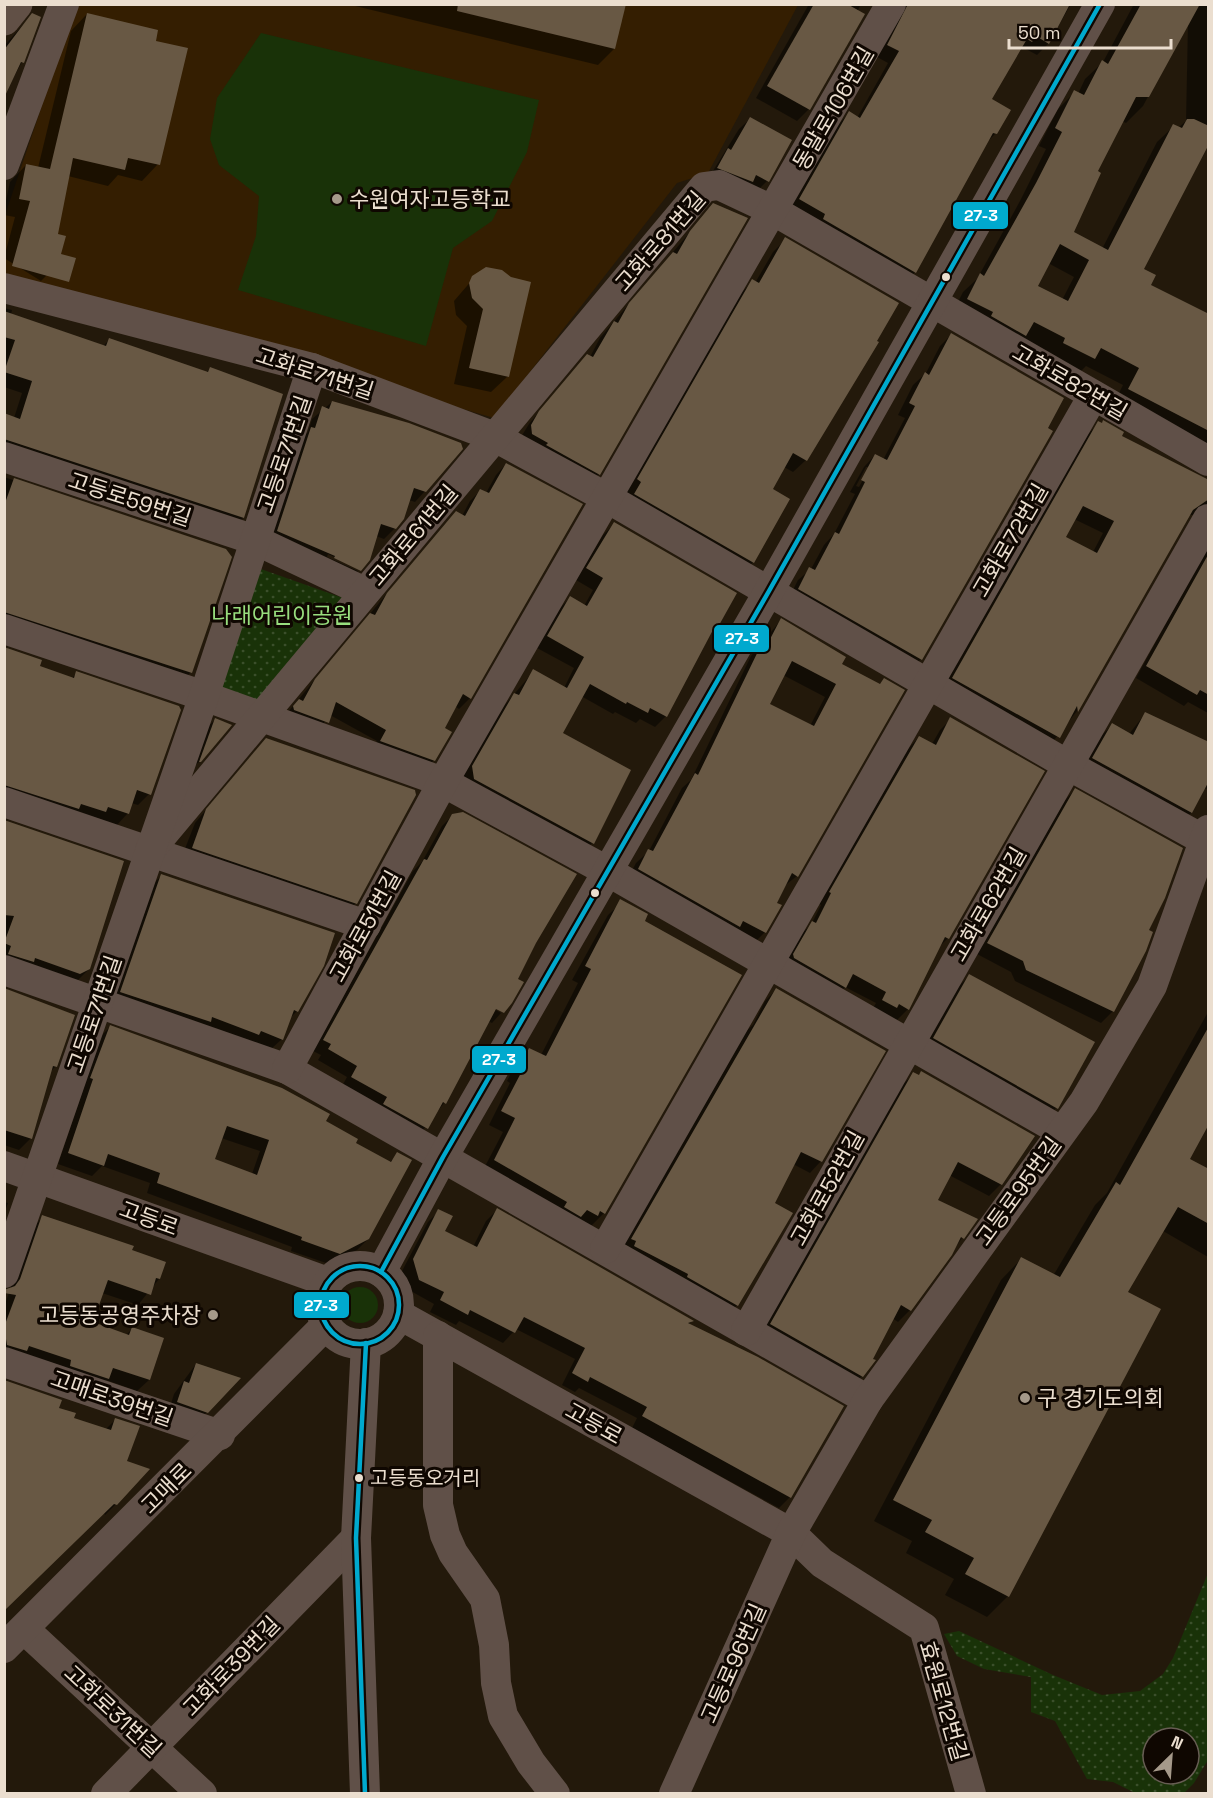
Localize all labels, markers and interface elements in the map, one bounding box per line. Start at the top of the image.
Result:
scale bar [1009,12,1171,50]
text: 50 m [1018,21,1060,44]
street label: 동말로106번길 [786,41,880,175]
place label: 수원여자고등학교 [349,185,511,213]
street label: 고화로81번길 [609,185,711,297]
marker: 수원여자고등학교 [330,192,344,206]
line badge: 27-3 [952,201,1009,230]
text: 27-3 [964,205,998,226]
unlabelled marker [940,271,952,283]
street label: 고화로82번길 [1007,338,1133,426]
street label: 고화로71번길 [252,341,378,405]
street label: 고등로71번길 [251,391,317,517]
street label: 고등로59번길 [65,466,195,532]
street label: 고화로72번길 [966,478,1054,602]
street label: 고화로61번길 [362,479,464,591]
park label: 나래어린이공원 [211,601,353,629]
line badge: 27-3 [713,624,770,653]
text: 27-3 [725,628,759,649]
street label: 고화로62번길 [944,842,1032,966]
street label: 고화로51번길 [323,865,407,987]
unlabelled marker [589,887,601,899]
street label: 고등로71번길 [61,951,127,1077]
line badge: 27-3 [471,1045,527,1074]
text: 27-3 [482,1049,516,1070]
street label: 고화로52번길 [784,1125,870,1251]
street label: 고등로95번길 [969,1131,1067,1251]
street label: 고등로 [116,1194,182,1242]
line badge: 27-3 [293,1291,350,1319]
text: 27-3 [304,1295,338,1316]
place label: 고등동공영주차장 [39,1301,201,1329]
marker: 고등동공영주차장 [206,1308,220,1322]
street label: 고매로39번길 [47,1364,177,1432]
place label: 구 경기도의회 [1037,1384,1164,1412]
marker: 구 경기도의회 [1018,1391,1032,1405]
street label: 고등로 [561,1396,627,1450]
street label: 고매로 [135,1457,197,1519]
place label: 고등동오거리 [370,1465,480,1491]
marker: 고등동오거리 [353,1472,365,1484]
street label: 고등로96번길 [694,1599,772,1727]
street label: 고화로39번길 [176,1610,286,1722]
street label: 효원로12번길 [913,1638,975,1764]
street label: 고화로31번길 [58,1659,168,1763]
north arrow [1141,1726,1201,1786]
text: N [1168,1731,1186,1755]

